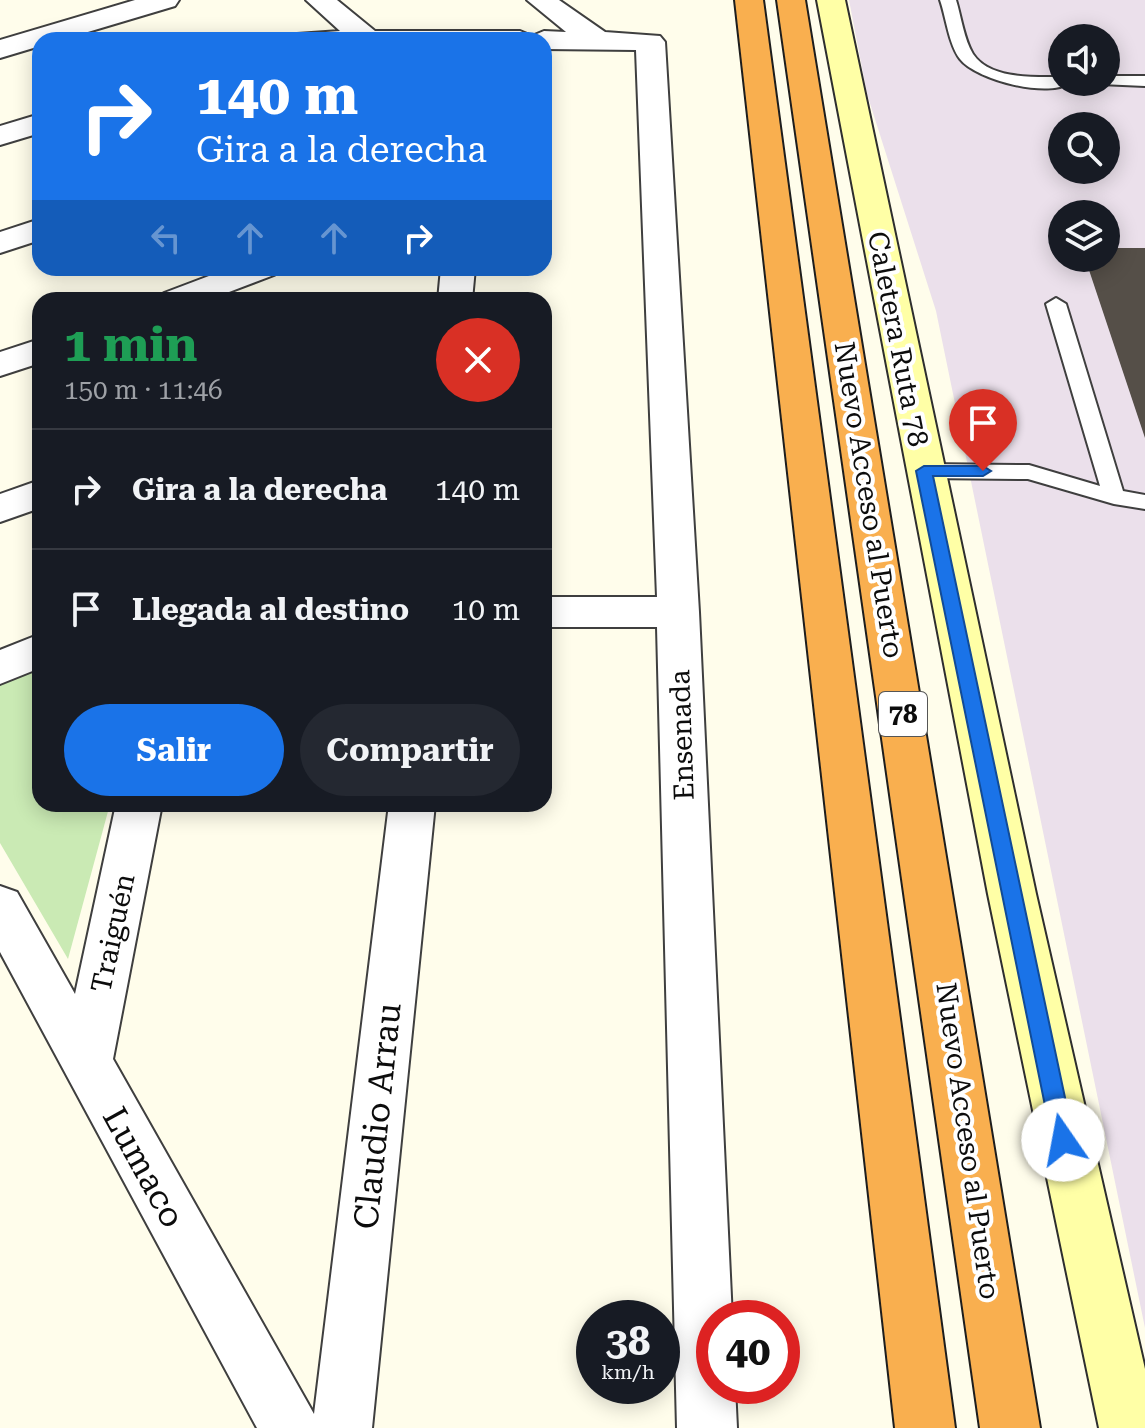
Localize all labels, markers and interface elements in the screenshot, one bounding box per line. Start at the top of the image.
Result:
map controls [1048,24,1120,272]
button: sound [1048,24,1120,96]
text: 140 m [196,62,358,128]
icon: right [64,64,168,168]
button: search [1048,112,1120,184]
text: Gira a la derecha [196,129,487,171]
button: layers [1048,200,1120,272]
icon: left [144,216,188,260]
icon: ahead [228,216,272,260]
icon: ahead [312,216,356,260]
icon: right [396,216,440,260]
street label: Caletera Ruta 78 [861,229,935,449]
text: 1 min [64,317,197,373]
button: close [436,318,520,402]
street label: Nuevo Acceso al Puerto [828,340,910,660]
text: 150 m · 11:46 [64,375,223,405]
pin [949,389,1017,471]
icon: arrive [961,401,1005,445]
icon: right [64,467,108,511]
text: Gira a la derecha [132,472,387,507]
text: 140 m [435,472,520,507]
icon: arrive [64,587,108,631]
text: Llegada al destino [132,592,409,627]
text: 10 m [451,592,520,627]
street label: Ensenada [663,669,701,801]
road number: 78 [879,692,927,736]
button: Salir [64,704,284,796]
button: Compartir [300,704,520,796]
street label: Traiguén [84,871,142,995]
street label: Nuevo Acceso al Puerto [929,980,1007,1302]
street label: Claudio Arrau [345,1001,409,1231]
position arrow [1021,1098,1105,1182]
street label: Lumaco [95,1100,193,1234]
speed limit sign: 40 [696,1300,800,1404]
text: 38 [606,1318,650,1365]
text: km/h [601,1360,655,1384]

